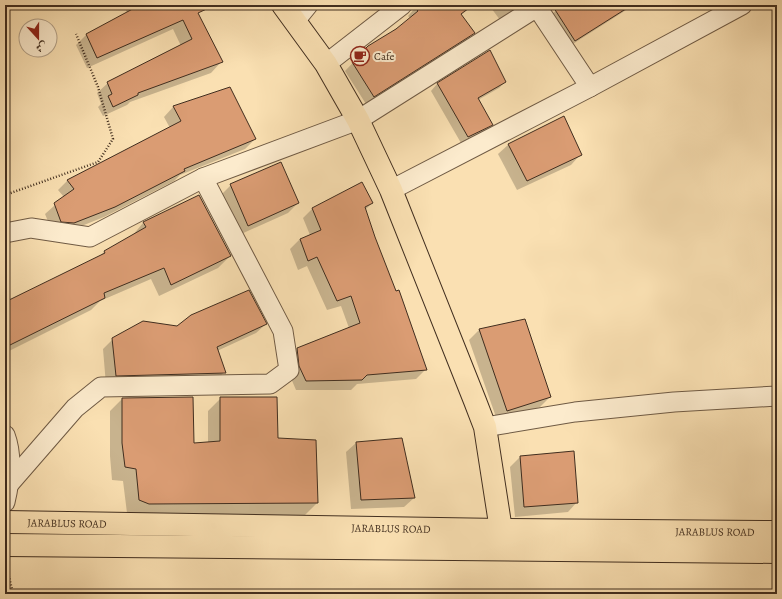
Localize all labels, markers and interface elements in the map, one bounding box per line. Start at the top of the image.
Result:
north arrow [18,18,58,58]
text: ش [34,38,49,56]
cafe icon: Cafe [349,45,371,67]
place label: Cafe [374,49,394,64]
street label: JARABLUS ROAD [27,515,107,531]
street label: JARABLUS ROAD [351,520,431,536]
street label: JARABLUS ROAD [675,524,755,539]

